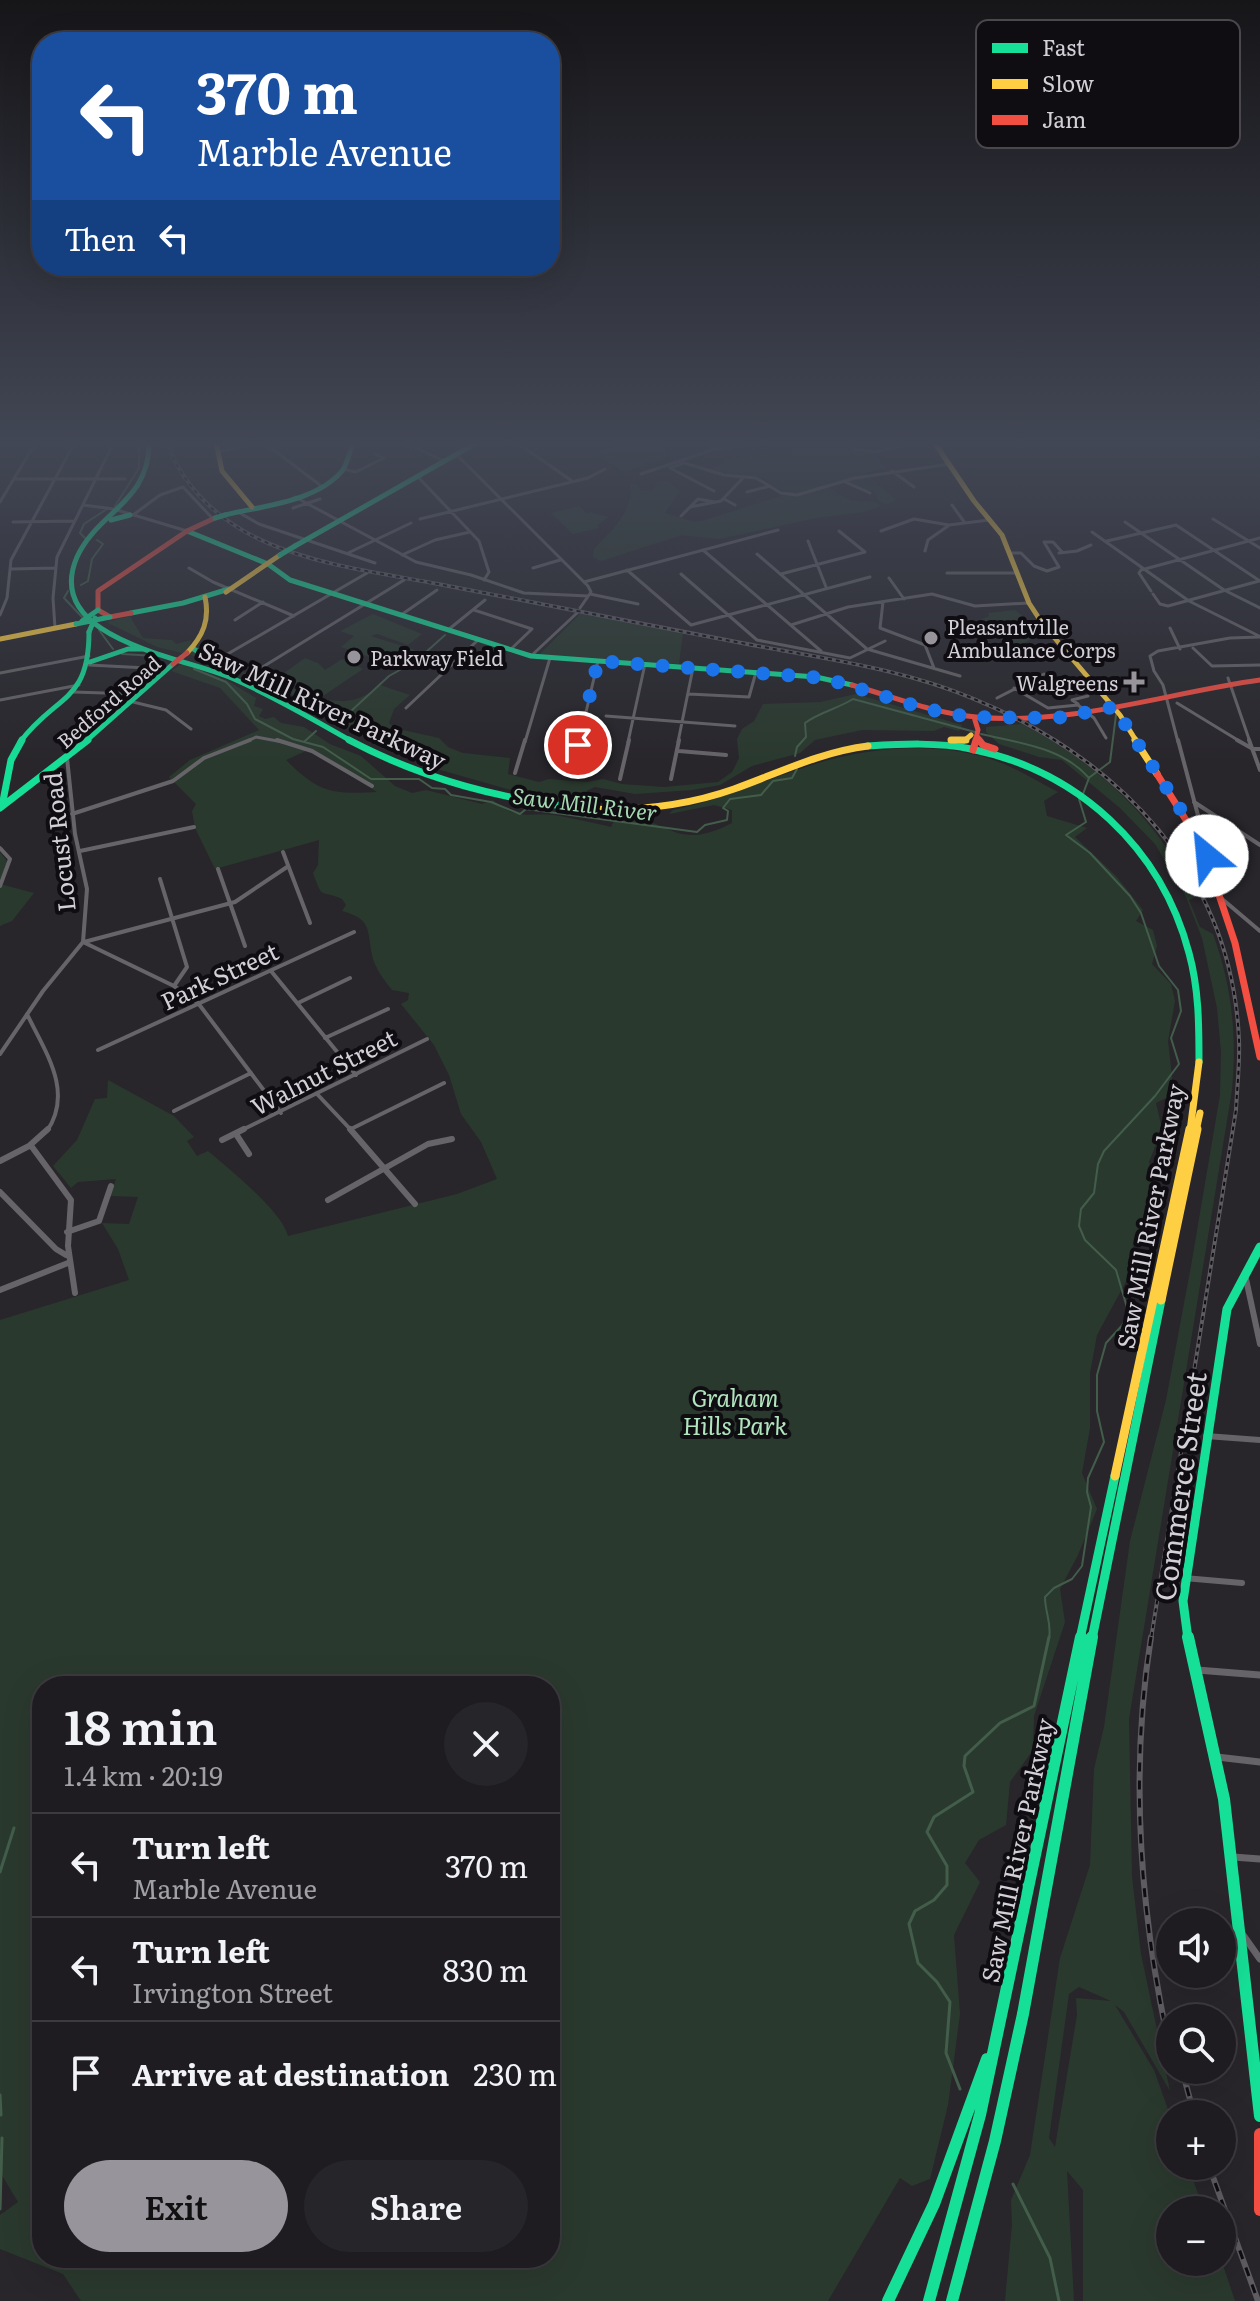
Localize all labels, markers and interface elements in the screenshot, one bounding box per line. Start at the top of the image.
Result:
legend [976,20,1240,148]
text: Fast [1042,30,1085,63]
text: 370 m [196,48,358,131]
icon: left [64,64,168,168]
text: Slow [1042,66,1094,99]
text: Jam [1042,102,1086,135]
text: Marble Avenue [196,124,452,177]
text: Then [64,216,136,260]
icon: left [152,216,196,260]
place label: Pleasantville Ambulance Corps [947,611,1116,664]
marker: Pleasantville Ambulance Corps [922,629,940,647]
street label: Saw Mill River Parkway [194,631,452,777]
place label: Parkway Field [370,642,503,672]
street label: Bedford Road [50,647,166,755]
marker: Parkway Field [345,648,363,666]
place label: Walgreens [1016,667,1118,697]
marker: Walgreens [1125,673,1143,691]
pin [544,711,612,779]
icon: arrive [556,723,600,767]
street label: Locust Road [33,770,83,913]
water label: Saw Mill River [511,778,659,828]
position arrow [1165,814,1249,898]
street label: Park Street [154,932,284,1018]
street label: Walnut Street [244,1019,402,1123]
street label: Saw Mill River Parkway [1106,1080,1192,1351]
street label: Commerce Street [1142,1368,1216,1603]
park label: Graham Hills Park [683,1379,788,1442]
text: 18 min [64,1689,218,1760]
button: close [444,1702,528,1786]
street label: Saw Mill River Parkway [971,1715,1061,1985]
text: 1.4 km · 20:19 [64,1755,223,1794]
text: Turn left [132,1824,270,1868]
icon: left [64,1843,108,1887]
text: 370 m [445,1843,528,1887]
text: Marble Avenue [132,1868,317,1907]
map controls [1156,1908,1236,2276]
button: sound [1156,1908,1236,1988]
text: Turn left [132,1928,270,1972]
icon: left [64,1947,108,1991]
text: 830 m [443,1947,528,1991]
text: Irvington Street [132,1972,333,2011]
button: search [1156,2004,1236,2084]
icon: arrive [64,2051,108,2095]
text: Arrive at destination [132,2051,449,2095]
text: 230 m [473,2051,557,2095]
button: + [1156,2100,1236,2180]
button: Exit [64,2160,288,2252]
button: Share [304,2160,528,2252]
button: − [1156,2196,1236,2276]

